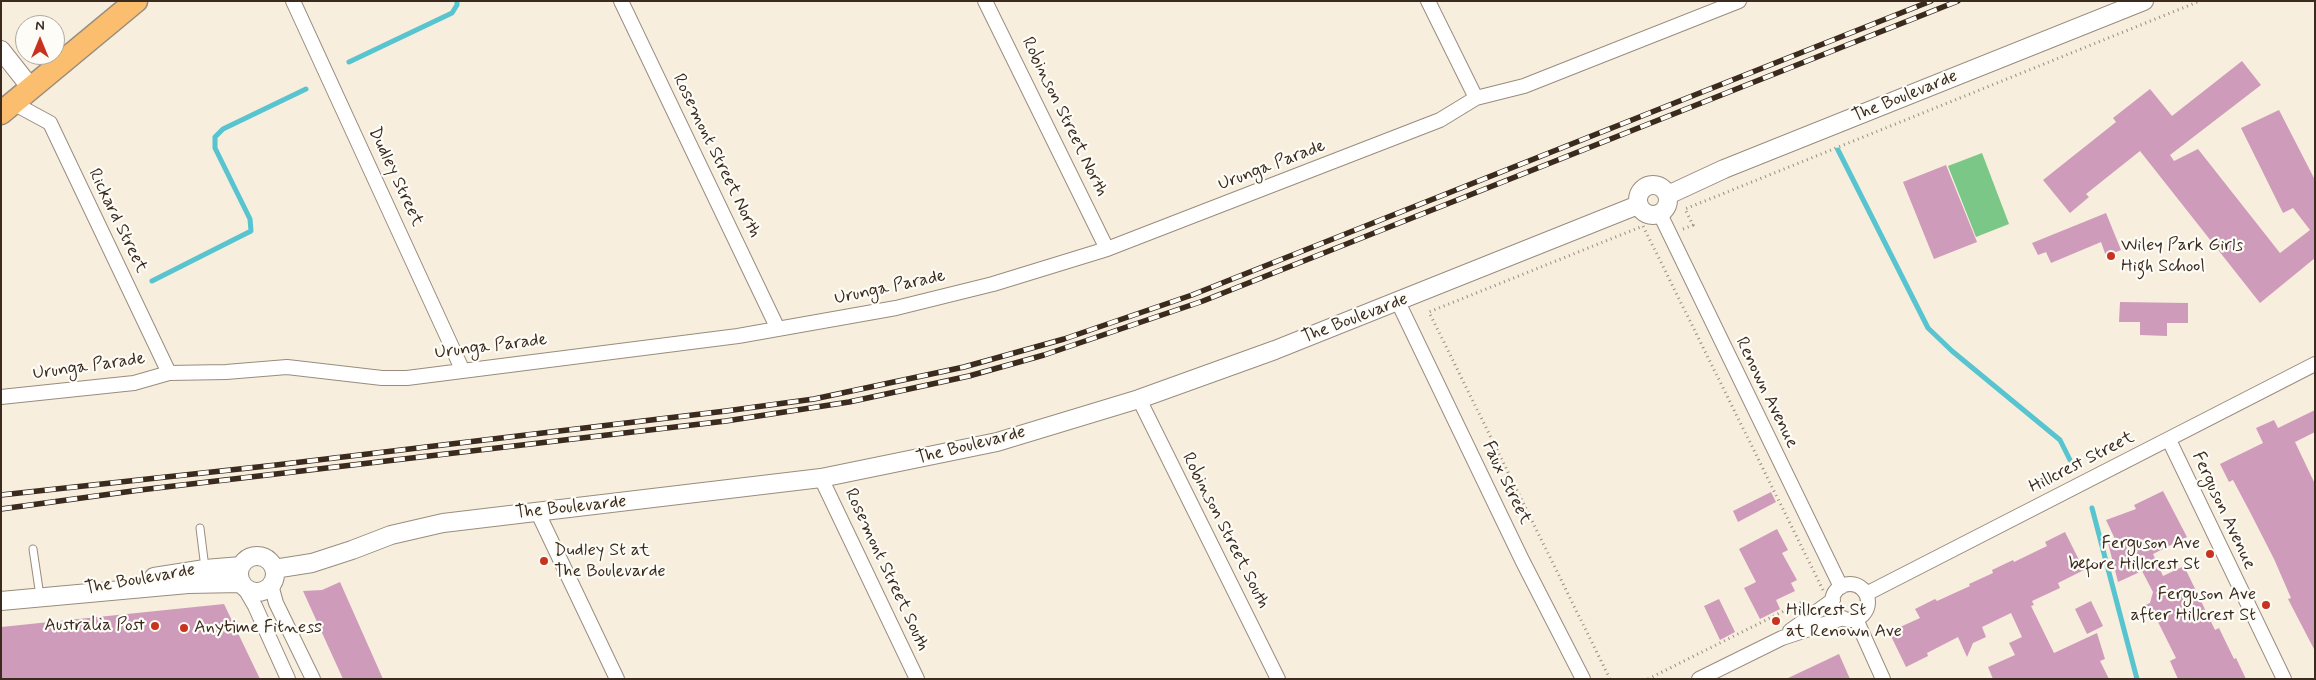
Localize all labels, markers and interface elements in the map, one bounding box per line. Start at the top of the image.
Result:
north arrow [15,15,65,65]
text: N [35,17,45,35]
street label: Robinson Street North [1016,34,1112,200]
street label: The Boulevarde [1849,66,1961,128]
street label: Rosemont Street North [667,71,765,241]
street label: Dudley Street [363,124,427,230]
street label: Urunga Parade [1215,136,1329,196]
street label: Rickard Street [82,165,152,277]
place label: Wiley Park Girls High School [2121,235,2243,278]
marker: Wiley Park Girls High School [2105,250,2117,262]
street label: Urunga Parade [832,266,948,310]
street label: The Boulevarde [1299,289,1411,349]
street label: Urunga Parade [434,329,548,365]
street label: Renown Avenue [1730,334,1802,452]
street label: Urunga Parade [32,348,146,386]
street label: The Boulevarde [914,422,1028,470]
street label: Hillcrest Street [2026,427,2138,499]
street label: Faux Street [1477,438,1535,528]
street label: Robinson Street South [1176,449,1274,613]
street label: Ferguson Avenue [2186,449,2260,573]
street label: Rosemont Street South [839,485,933,655]
street label: The Boulevarde [514,491,628,525]
place label: Ferguson Ave before Hillcrest St [2068,533,2200,576]
place label: Dudley St at The Boulevarde [554,540,666,582]
marker: Ferguson Ave before Hillcrest St [2204,548,2216,560]
marker: Dudley St at The Boulevarde [538,555,550,567]
street label: The Boulevarde [83,560,197,600]
place label: Ferguson Ave after Hillcrest St [2131,584,2256,626]
marker: Ferguson Ave after Hillcrest St [2260,599,2272,611]
place label: Hillcrest St at Renown Ave [1786,600,1902,642]
place label: Australia Post [44,615,145,637]
marker: Hillcrest St at Renown Ave [1770,615,1782,627]
place label: Anytime Fitness [194,617,322,639]
marker: Australia Post [149,620,161,632]
marker: Anytime Fitness [178,622,190,634]

